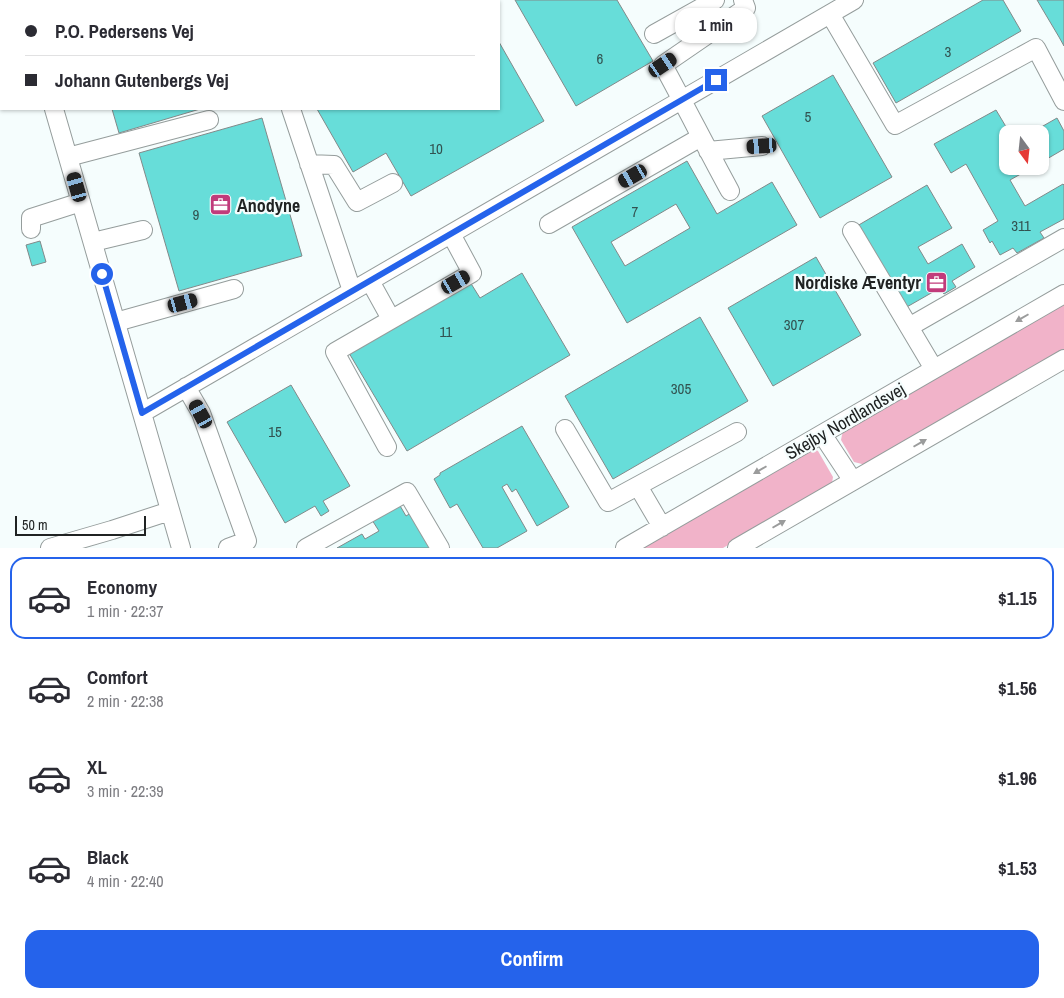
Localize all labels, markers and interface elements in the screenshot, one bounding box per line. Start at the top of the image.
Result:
callout: 1 min [675,8,757,42]
text: 1 min [699,14,733,36]
text: P.O. Pedersens Vej [55,18,194,44]
house number: 3 [945,41,952,62]
house number: 6 [597,48,604,69]
car [646,50,679,80]
text: Johann Gutenbergs Vej [55,67,229,93]
route end [705,69,727,91]
house number: 5 [805,106,812,127]
north arrow [999,125,1049,175]
map controls [999,125,1049,175]
car [746,137,777,155]
house number: 10 [429,138,443,159]
car [616,162,649,190]
car [65,171,88,203]
office icon: Anodyne [209,193,233,217]
place label: Anodyne [237,193,300,218]
house number: 7 [632,201,639,222]
house number: 9 [193,204,200,225]
house number: 311 [1011,215,1031,236]
route start [91,263,113,285]
car [439,268,472,296]
place label: Nordiske Æventyr [795,270,921,295]
office icon: Nordiske Æventyr [925,270,949,294]
car [166,292,199,314]
house number: 307 [784,314,804,335]
one-way arrow [1015,314,1028,323]
house number: 11 [440,321,453,342]
street label: Skejby Nordlandsvej [780,377,910,465]
house number: 305 [671,378,691,399]
car [187,397,214,431]
house number: 15 [268,421,282,442]
one-way arrow [913,438,926,447]
one-way arrow [753,466,767,474]
scale bar [15,513,146,536]
text: 50 m [22,516,48,534]
one-way arrow [772,519,786,528]
text: Economy [87,574,157,600]
icon: car [27,576,72,621]
text: $1.15 [998,585,1037,611]
text: 1 min · 22:37 [87,600,164,622]
text: Comfort [87,664,148,690]
icon: car [27,666,72,711]
text: $1.56 [998,675,1037,701]
text: 2 min · 22:38 [87,690,164,712]
text: XL [87,754,107,780]
icon: car [27,756,72,801]
text: $1.96 [998,765,1037,791]
text: 3 min · 22:39 [87,780,164,802]
text: Black [87,844,129,870]
icon: car [27,846,72,891]
text: $1.53 [998,855,1037,881]
text: 4 min · 22:40 [87,870,164,892]
button: Confirm [25,930,1039,988]

